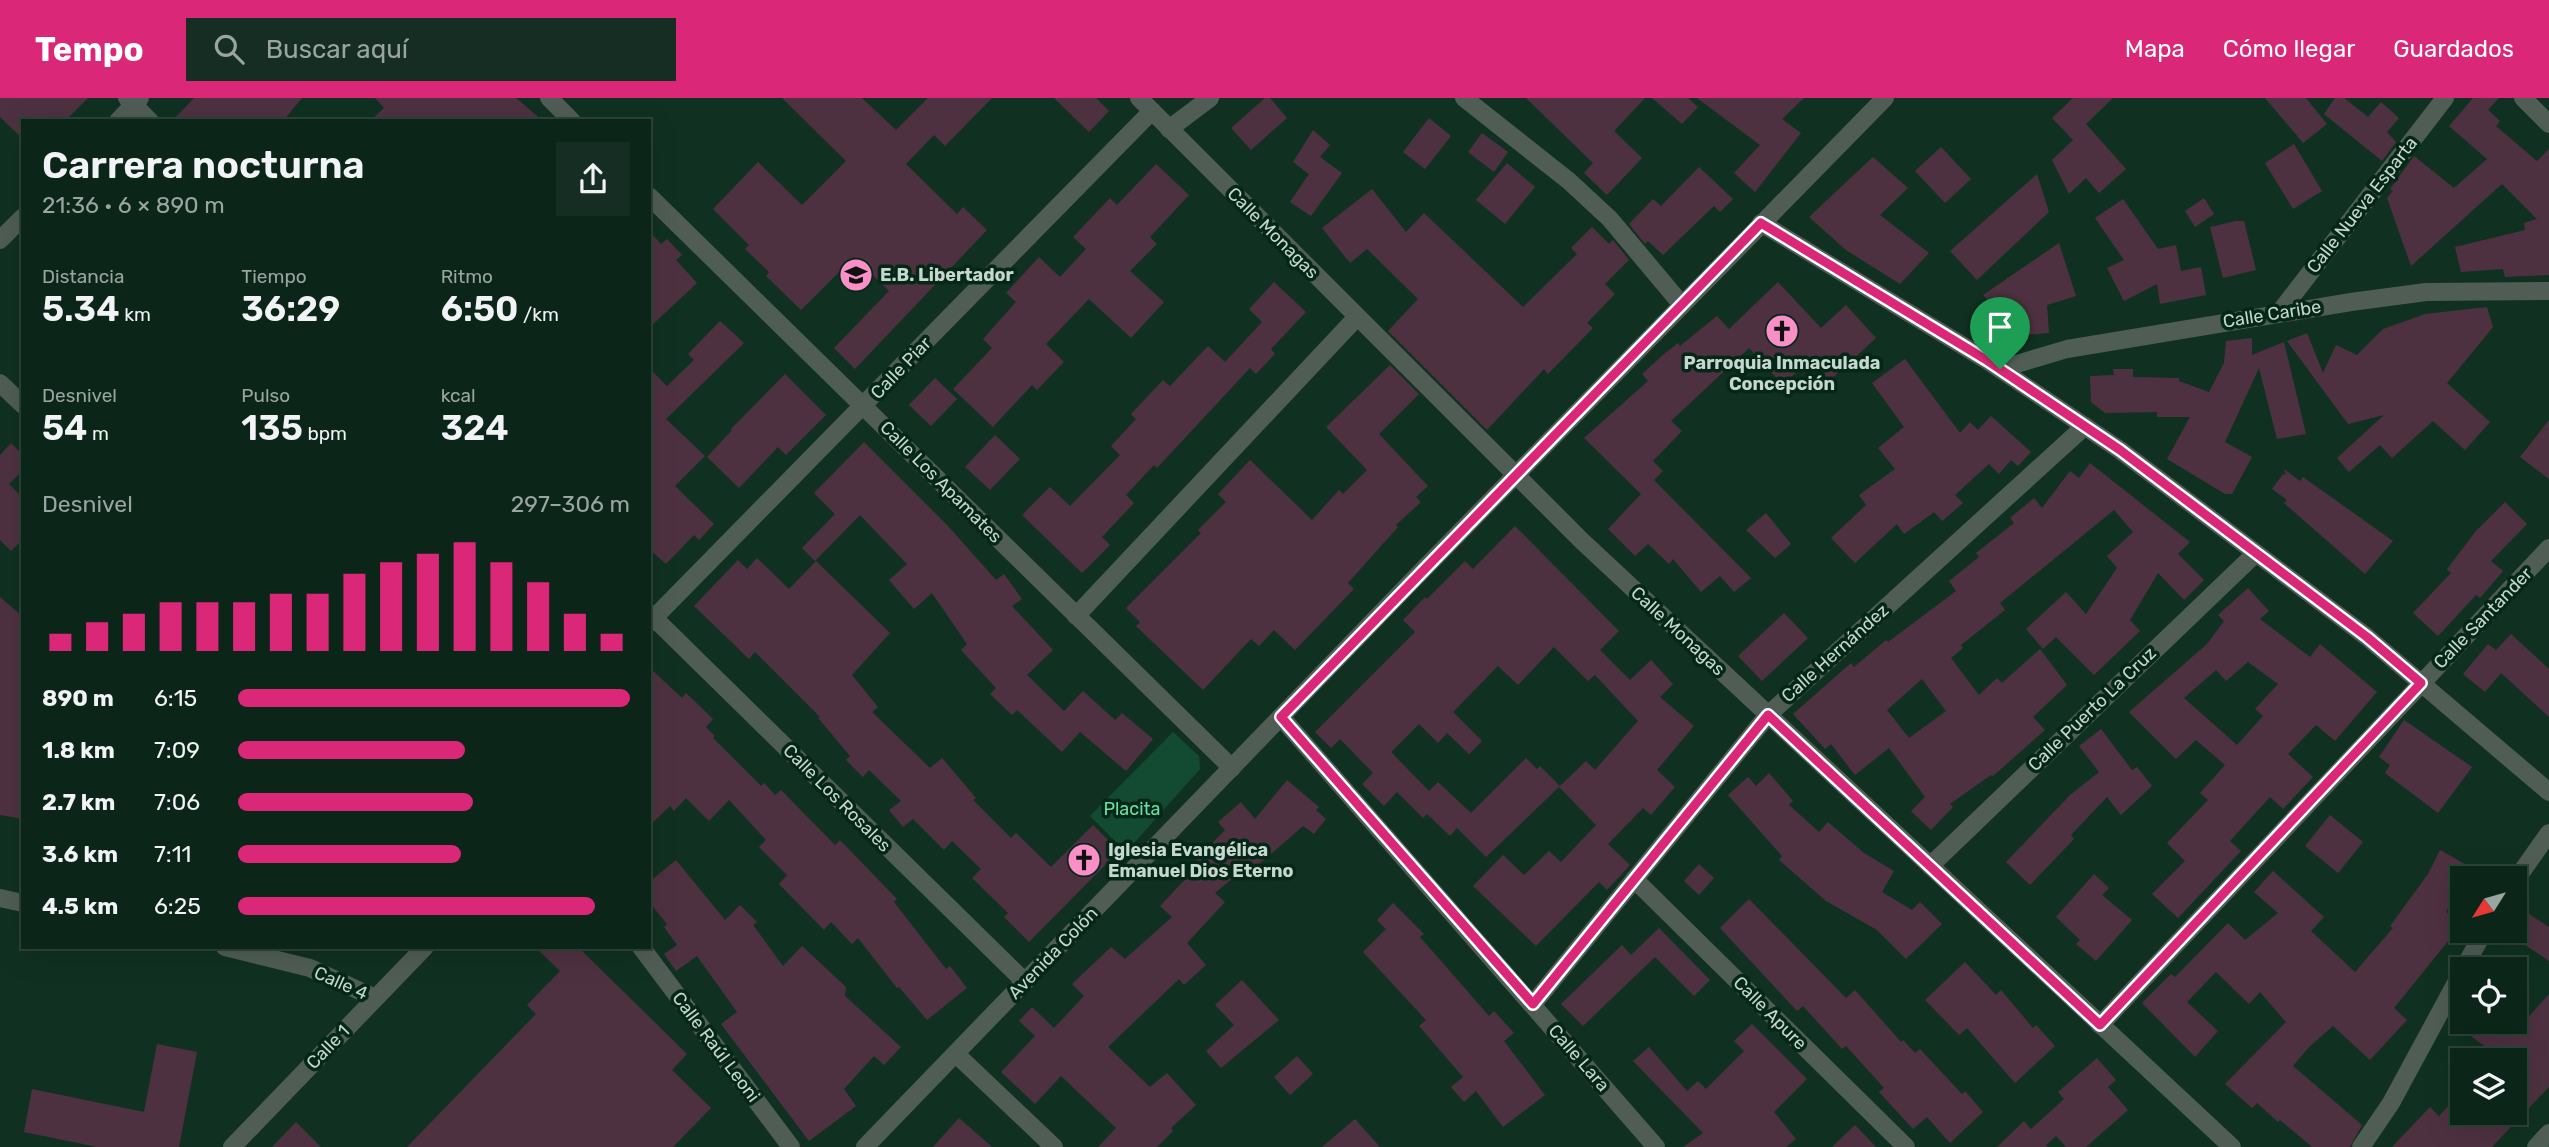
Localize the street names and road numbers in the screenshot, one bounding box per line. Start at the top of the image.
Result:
street label: Calle Nueva Esparta [2302,133,2422,277]
street label: Calle Monagas [1223,183,1323,283]
street label: Calle Caribe [2221,295,2323,333]
street label: Calle Piar [866,332,936,404]
street label: Calle Los Apamates [875,416,1007,548]
street label: Calle Santander [2429,563,2537,673]
street label: Calle Monagas [1626,582,1730,680]
street label: Calle Hernández [1777,599,1893,707]
street label: Calle Puerto La Cruz [2023,642,2161,776]
street label: Calle Los Rosales [778,739,896,857]
street label: Avenida Colón [1004,902,1102,1004]
street label: Calle 4 [311,961,371,1005]
street label: Calle Apure [1729,972,1811,1054]
street label: Calle Raúl Leoni [667,988,765,1106]
street label: Calle 1 [302,1020,354,1074]
street label: Calle Lara [1544,1020,1614,1096]

